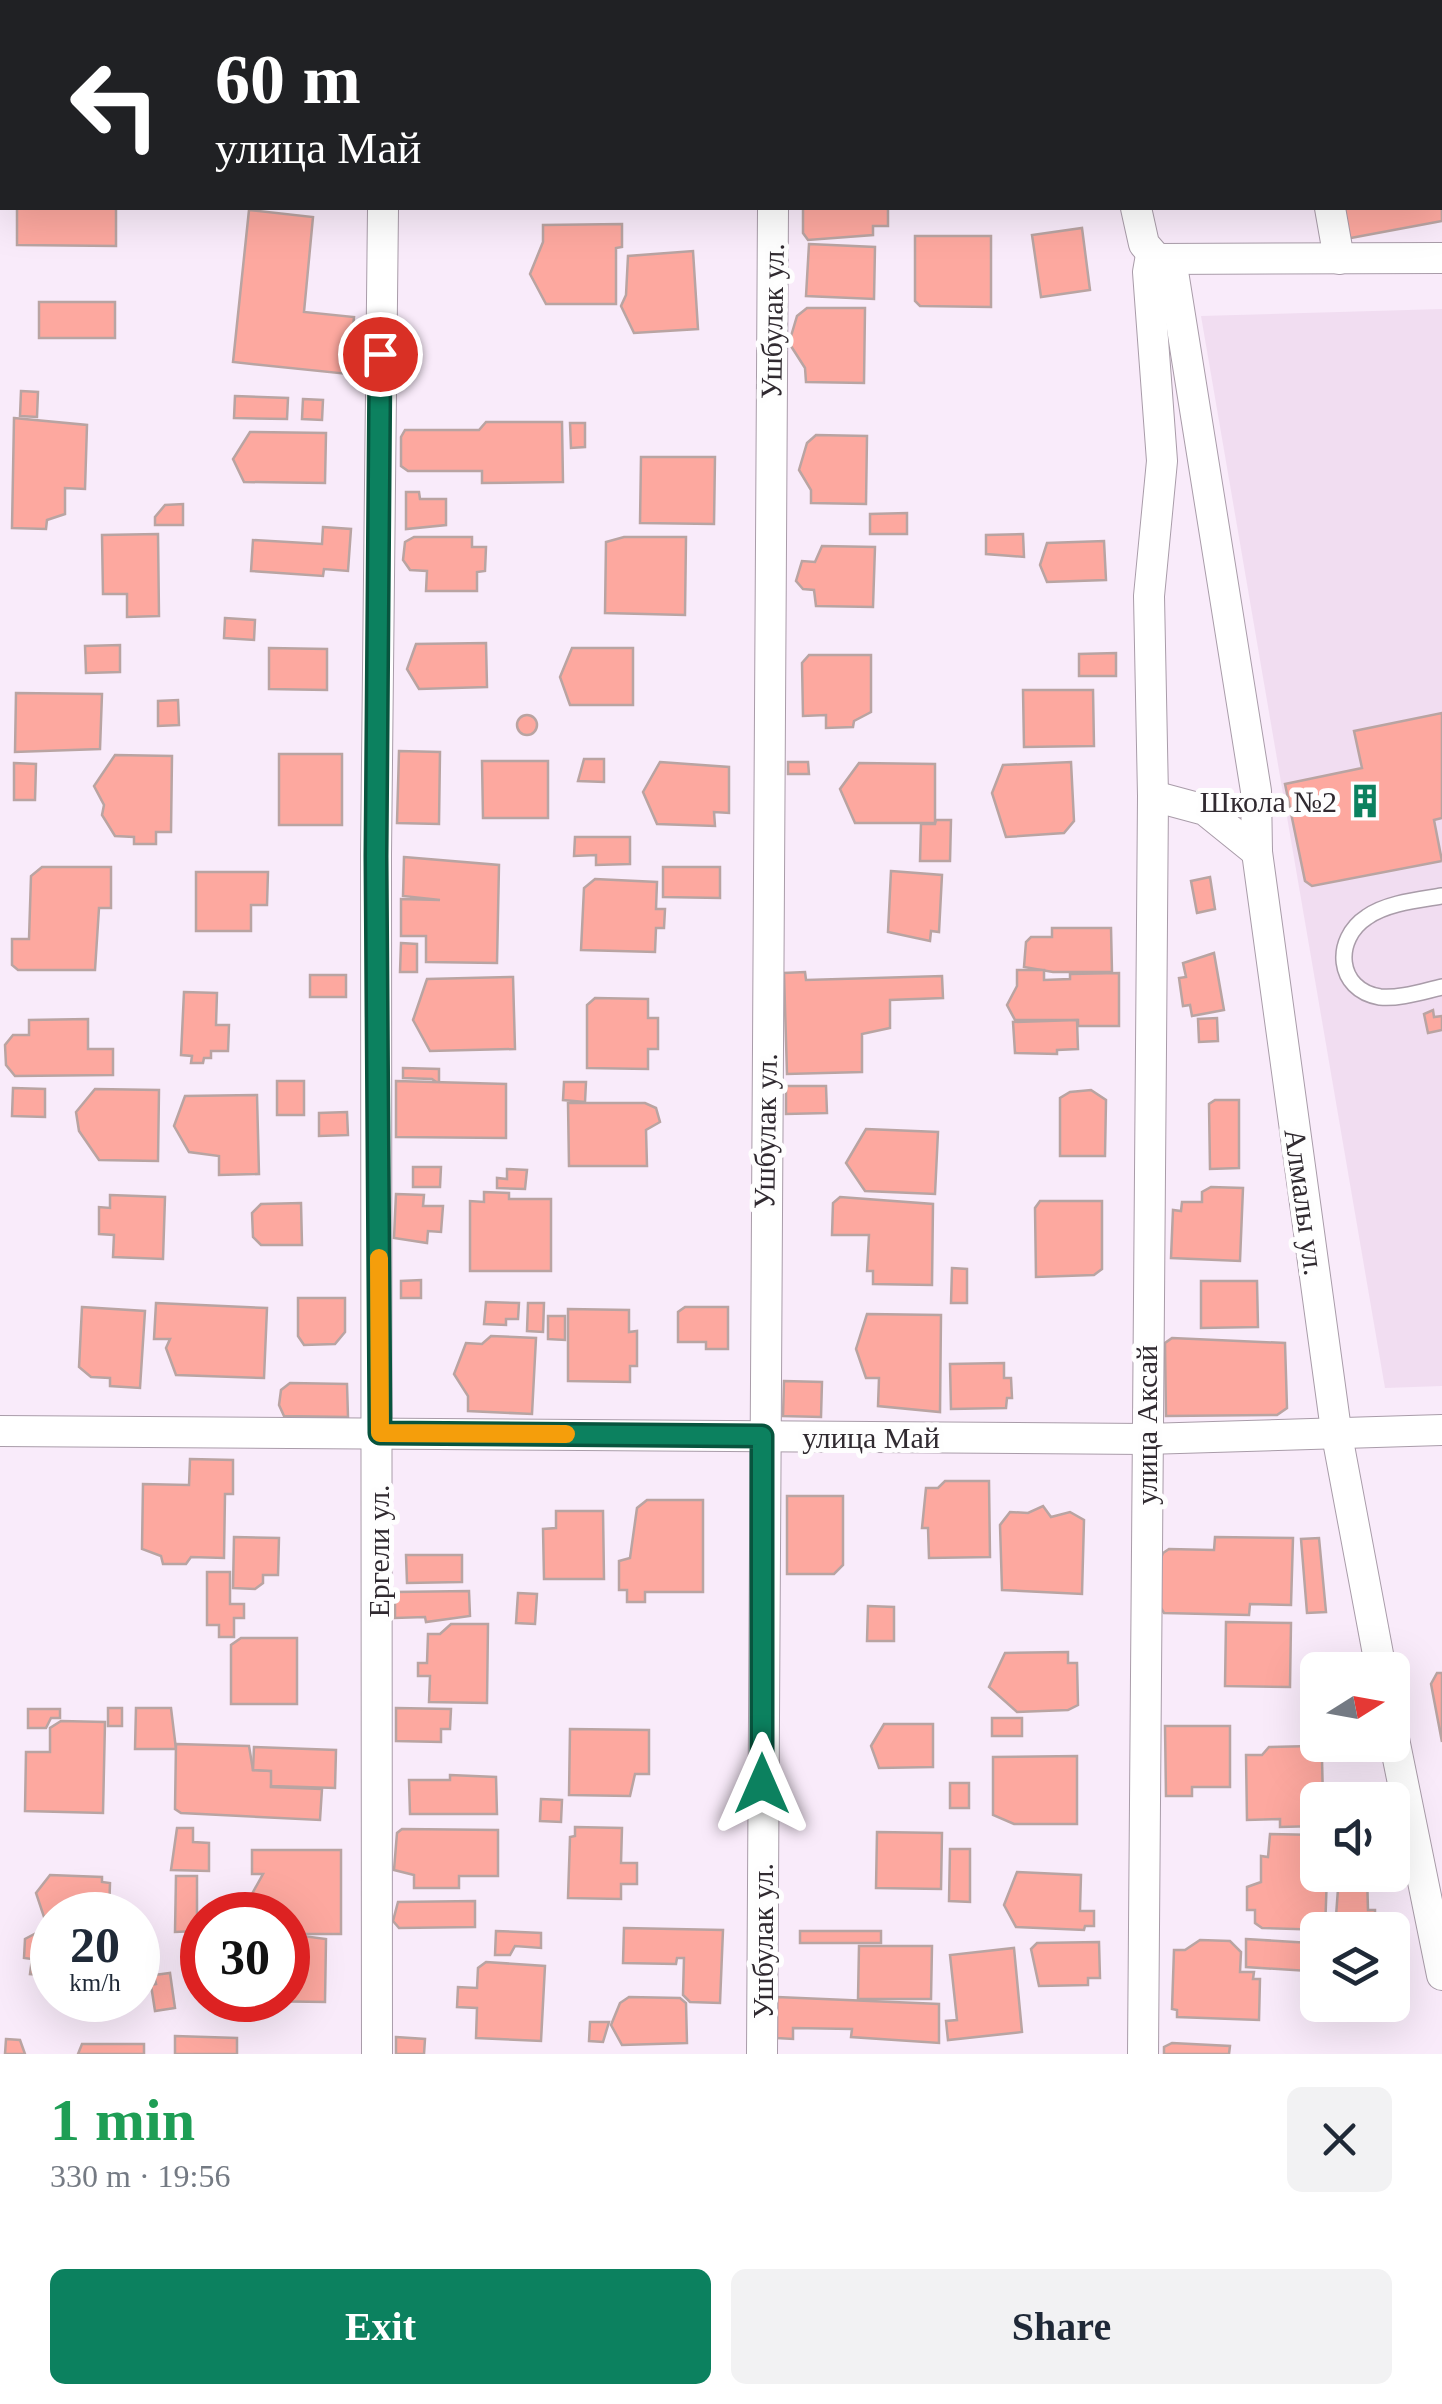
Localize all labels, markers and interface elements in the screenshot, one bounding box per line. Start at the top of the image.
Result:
icon: left [50,40,180,170]
text: 60 m [215,41,361,118]
text: улица Май [215,123,421,173]
street label: Ушбулак ул. [754,243,790,399]
pin [338,312,423,397]
icon: arrive [353,327,408,382]
building icon: Школа №2 [1346,782,1384,820]
place label: Школа №2 [1200,785,1337,818]
street label: Ушбулак ул. [747,1053,783,1209]
street label: Алмалы ул. [1278,1127,1332,1277]
street label: улица Аксай [1130,1345,1163,1505]
street label: улица Май [802,1421,940,1454]
street label: Ергели ул. [362,1484,395,1618]
north arrow [1300,1652,1410,1762]
map controls [1300,1652,1410,2022]
position arrow [710,1732,814,1836]
button: sound [1300,1782,1410,1892]
street label: Ушбулак ул. [746,1863,779,2019]
speed limit sign: 30 [180,1892,310,2022]
button: layers [1300,1912,1410,2022]
text: 20 [70,1917,120,1973]
text: km/h [69,1969,121,1996]
text: 1 min [50,2087,195,2153]
button: close [1287,2087,1392,2192]
text: 330 m · 19:56 [50,2158,230,2194]
button: Exit [50,2269,711,2384]
button: Share [731,2269,1392,2384]

